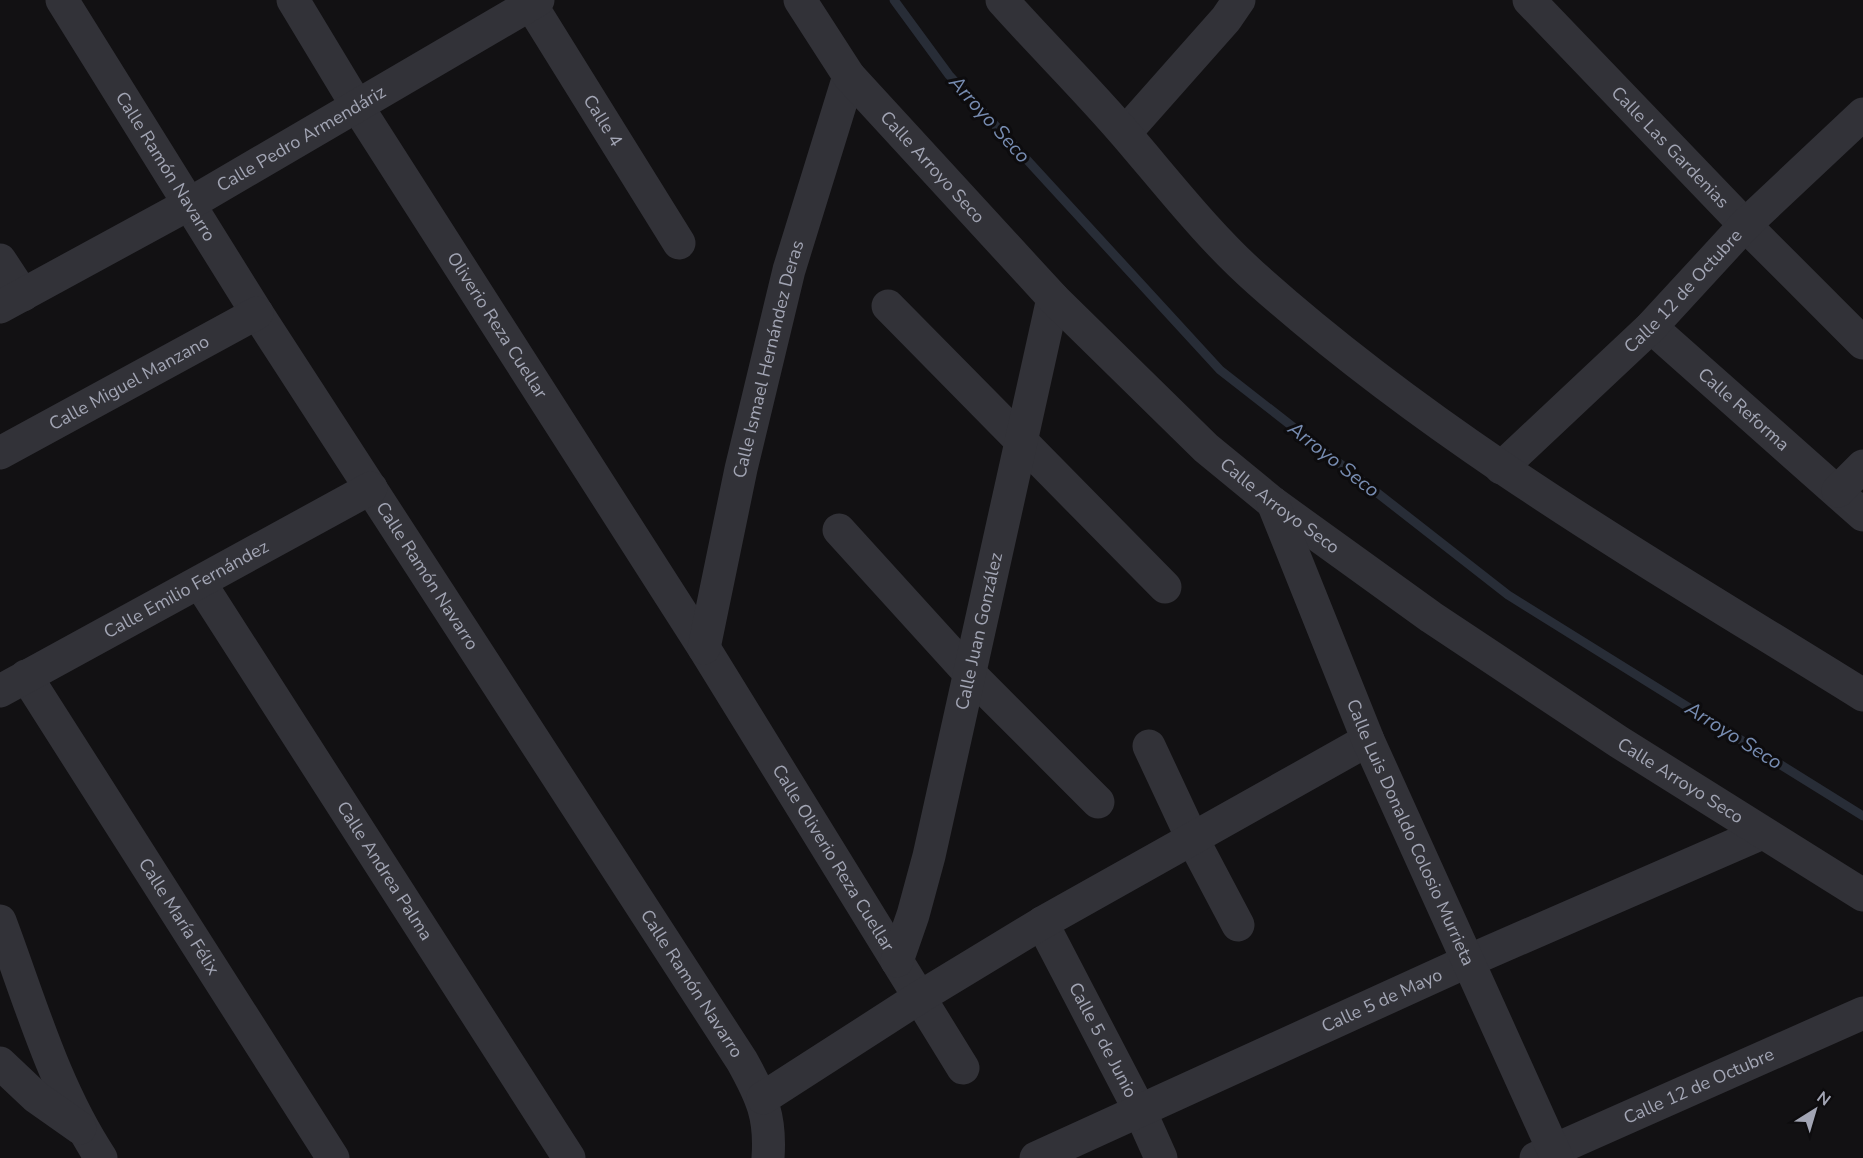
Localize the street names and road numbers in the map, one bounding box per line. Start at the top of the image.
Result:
street label: Calle Pedro Armendáriz [212,80,390,197]
street label: Calle Las Gardenias [1606,81,1735,213]
street label: Calle Ramón Navarro [110,87,221,246]
street label: Calle 4 [578,90,628,151]
street label: Calle Arroyo Seco [875,106,990,228]
street label: Calle 12 de Octubre [1619,224,1747,358]
street label: Calle Ismael Hernández Deras [727,237,810,480]
street label: Oliverio Reza Cuellar [441,247,553,403]
street label: Calle Miguel Manzano [45,329,214,436]
street label: Calle Reforma [1693,362,1795,456]
street label: Calle Arroyo Seco [1215,452,1344,559]
street label: Calle Ramón Navarro [370,497,484,655]
street label: Calle Emilio Fernández [99,534,273,644]
street label: Calle Juan González [950,550,1008,712]
street label: Calle Luis Donaldo Colosio Murrieta [1341,696,1480,969]
street label: Calle Arroyo Seco [1613,732,1748,829]
street label: Calle Oliverio Reza Cuellar [767,760,901,956]
street label: Calle Andrea Palma [331,797,438,945]
street label: Calle María Félix [133,853,226,980]
street label: Calle Ramón Navarro [635,905,749,1062]
street label: Calle 5 de Mayo [1318,962,1446,1038]
street label: Calle 5 de Junio [1063,978,1143,1102]
street label: Calle 12 de Octubre [1620,1042,1778,1130]

